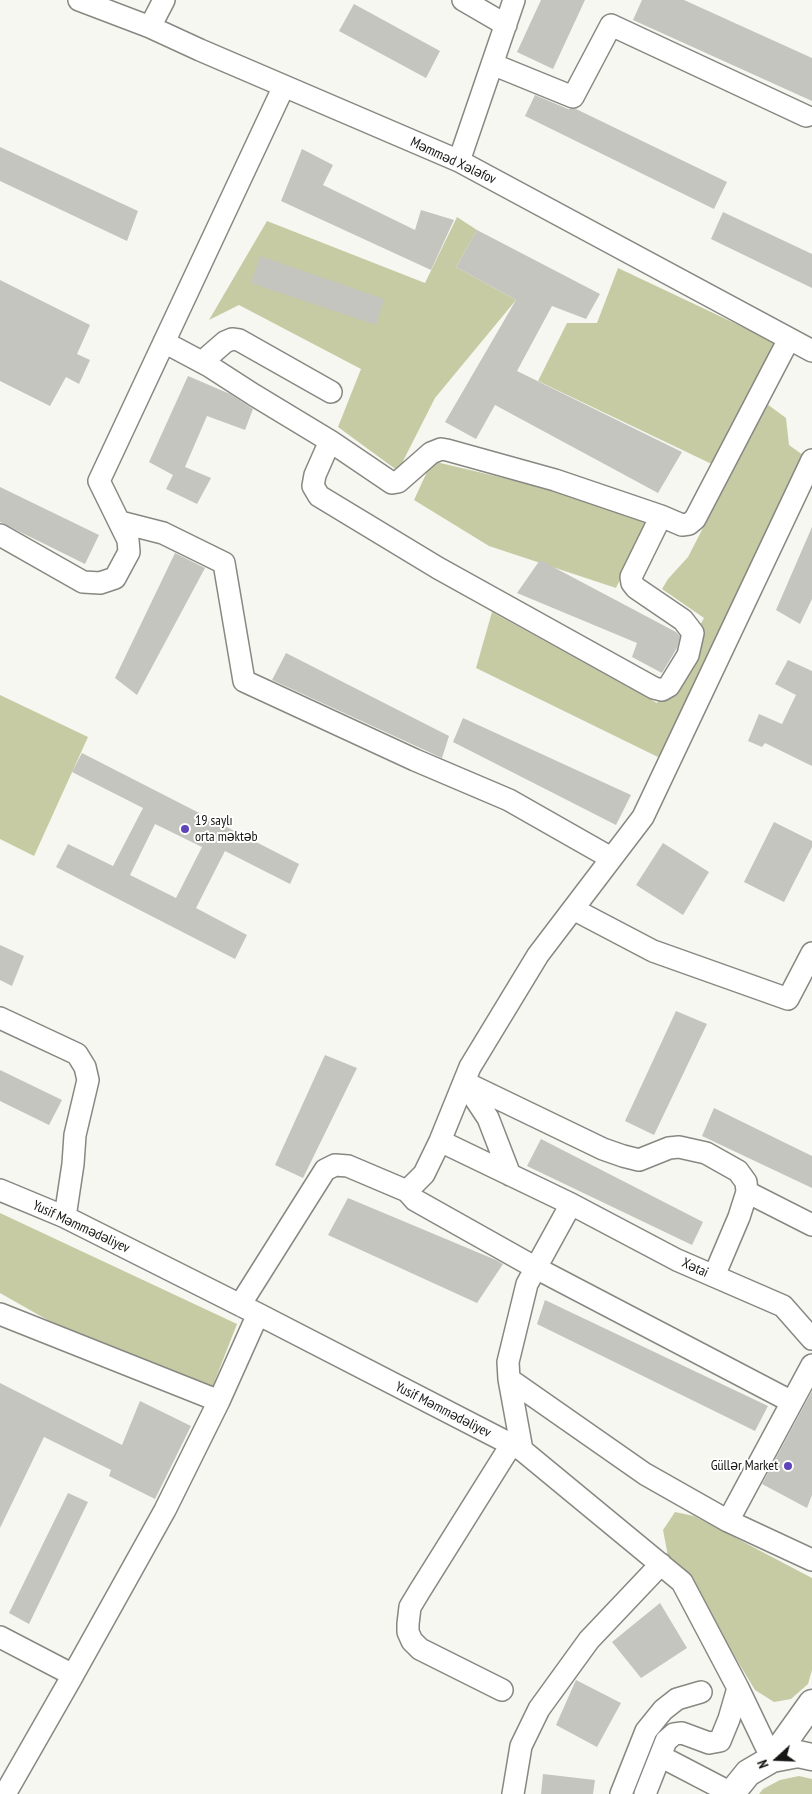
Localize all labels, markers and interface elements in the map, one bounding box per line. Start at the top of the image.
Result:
street label: Məmməd Xələfov [408,134,498,188]
place label: 19 saylı orta məktəb [195,813,258,846]
marker: 19 saylı orta məktəb [179,823,191,835]
street label: Yusif Məmmədəliyev [30,1197,132,1257]
street label: Xətai [679,1255,711,1281]
street label: Yusif Məmmədəliyev [392,1379,494,1441]
place label: Güllər Market [711,1458,778,1474]
marker: Güllər Market [782,1460,794,1472]
north arrow [752,1734,802,1784]
text: N [753,1757,773,1771]

